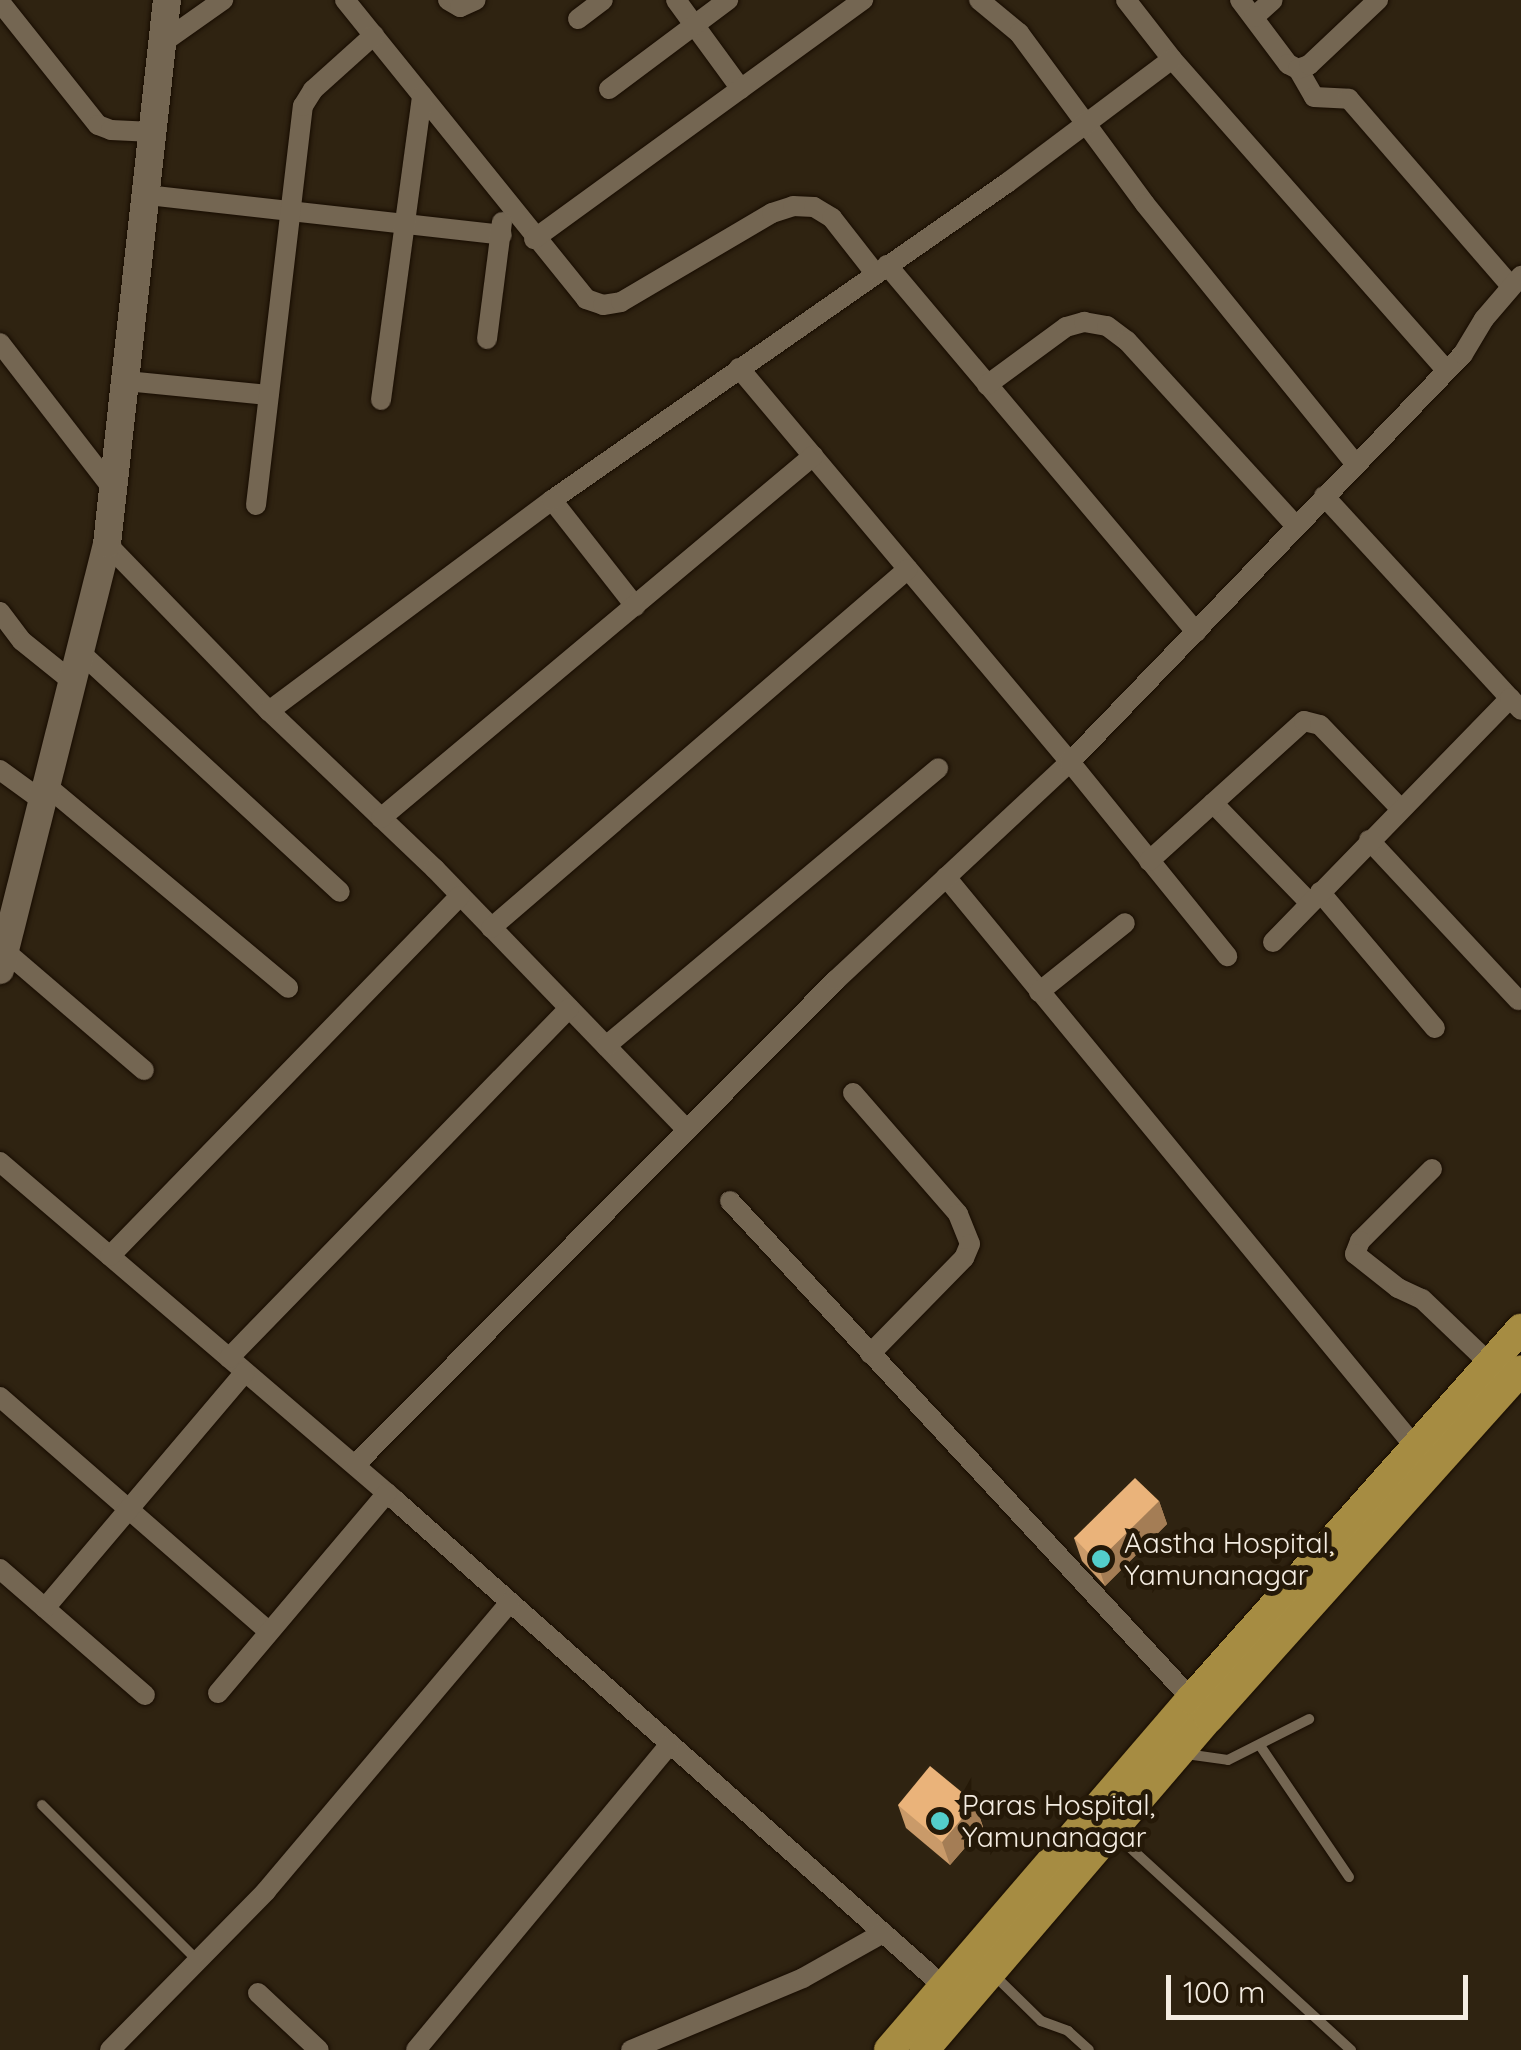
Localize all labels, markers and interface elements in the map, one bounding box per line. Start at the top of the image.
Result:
place label: Aastha Hospital, Yamunanagar [1124,1526,1334,1592]
marker: Aastha Hospital, Yamunanagar [1088,1546,1114,1572]
place label: Paras Hospital, Yamunanagar [962,1788,1155,1854]
marker: Paras Hospital, Yamunanagar [927,1808,953,1834]
scale bar [1171,1955,1474,2017]
text: 100 m [1183,1973,1265,2011]

